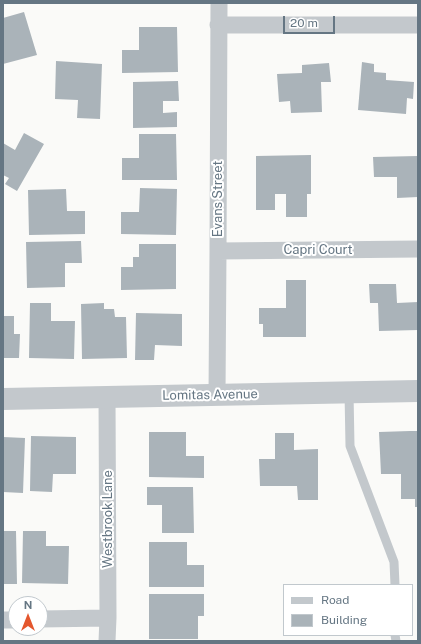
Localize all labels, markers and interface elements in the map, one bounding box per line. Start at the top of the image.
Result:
scale bar [285,8,337,34]
text: 20 m [290,16,318,30]
street label: Evans Street [210,161,226,237]
street label: Capri Court [283,242,353,258]
street label: Lomitas Avenue [162,386,258,404]
street label: Westbrook Lane [100,470,116,568]
legend [283,584,413,636]
text: Road [321,593,349,607]
north arrow [8,596,48,636]
text: N [24,599,32,611]
text: Building [321,613,367,627]

